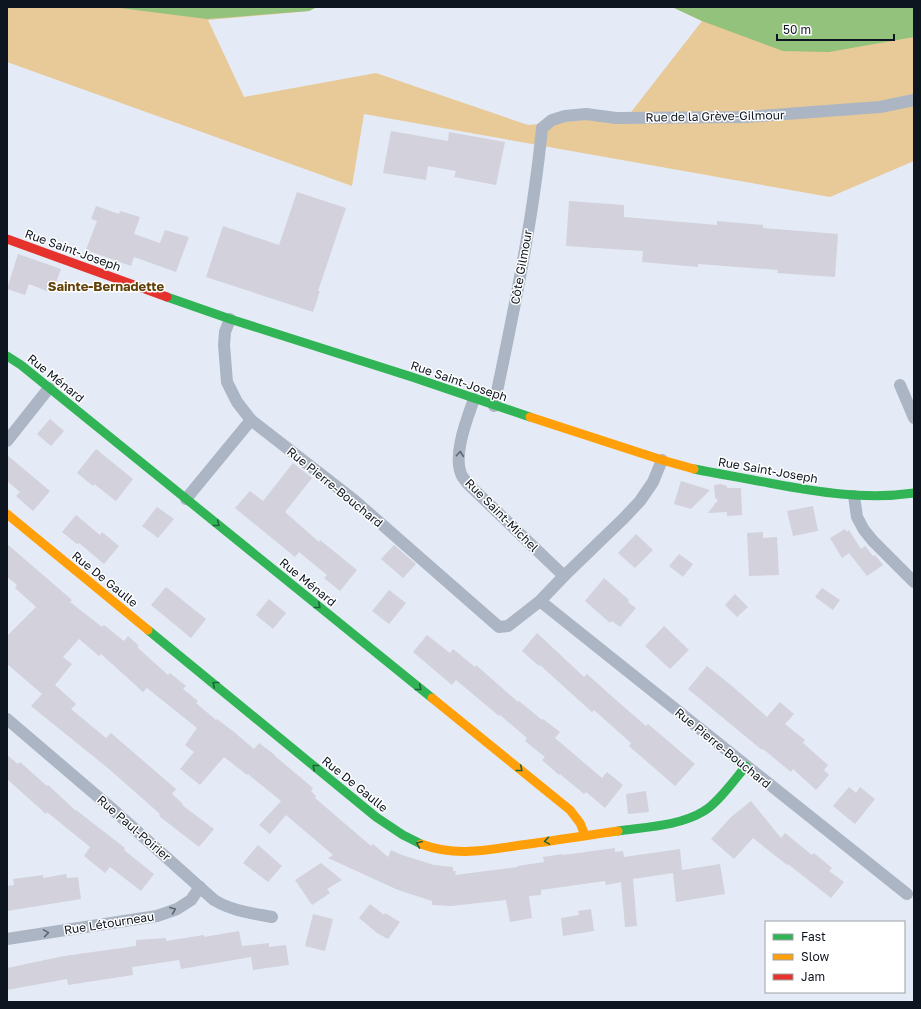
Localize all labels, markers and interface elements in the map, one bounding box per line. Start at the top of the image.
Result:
scale bar [777,16,894,42]
text: 50 m [783,22,811,37]
street label: Rue de la Grève-Gilmour [645,107,785,125]
street label: Rue Saint-Joseph [23,226,123,274]
street label: Côte Gilmour [507,228,535,305]
district label: Sainte-Bernadette [48,278,164,294]
street label: Rue Ménard [25,351,87,405]
street label: Rue Saint-Joseph [409,357,509,405]
street label: Rue Pierre-Bouchard [284,444,386,530]
one-way arrow [456,451,465,457]
street label: Rue Saint-Joseph [717,454,819,486]
street label: Rue Saint-Michel [462,475,542,555]
one-way arrow [212,519,219,526]
street label: Rue De Gaulle [69,548,141,610]
street label: Rue Ménard [277,555,339,609]
one-way arrow [313,601,320,608]
one-way arrow [212,682,219,689]
one-way arrow [414,683,421,690]
street label: Rue Pierre-Bouchard [672,705,774,791]
street label: Rue De Gaulle [319,753,391,815]
one-way arrow [312,764,320,771]
one-way arrow [515,765,522,772]
street label: Rue Paul-Poirier [94,792,174,864]
one-way arrow [544,836,550,845]
one-way arrow [415,841,422,849]
one-way arrow [170,907,177,915]
street label: Rue Létourneau [63,908,155,938]
legend [765,921,905,993]
one-way arrow [42,929,49,938]
text: Fast [801,929,826,944]
text: Slow [801,949,829,964]
text: Jam [801,969,825,984]

